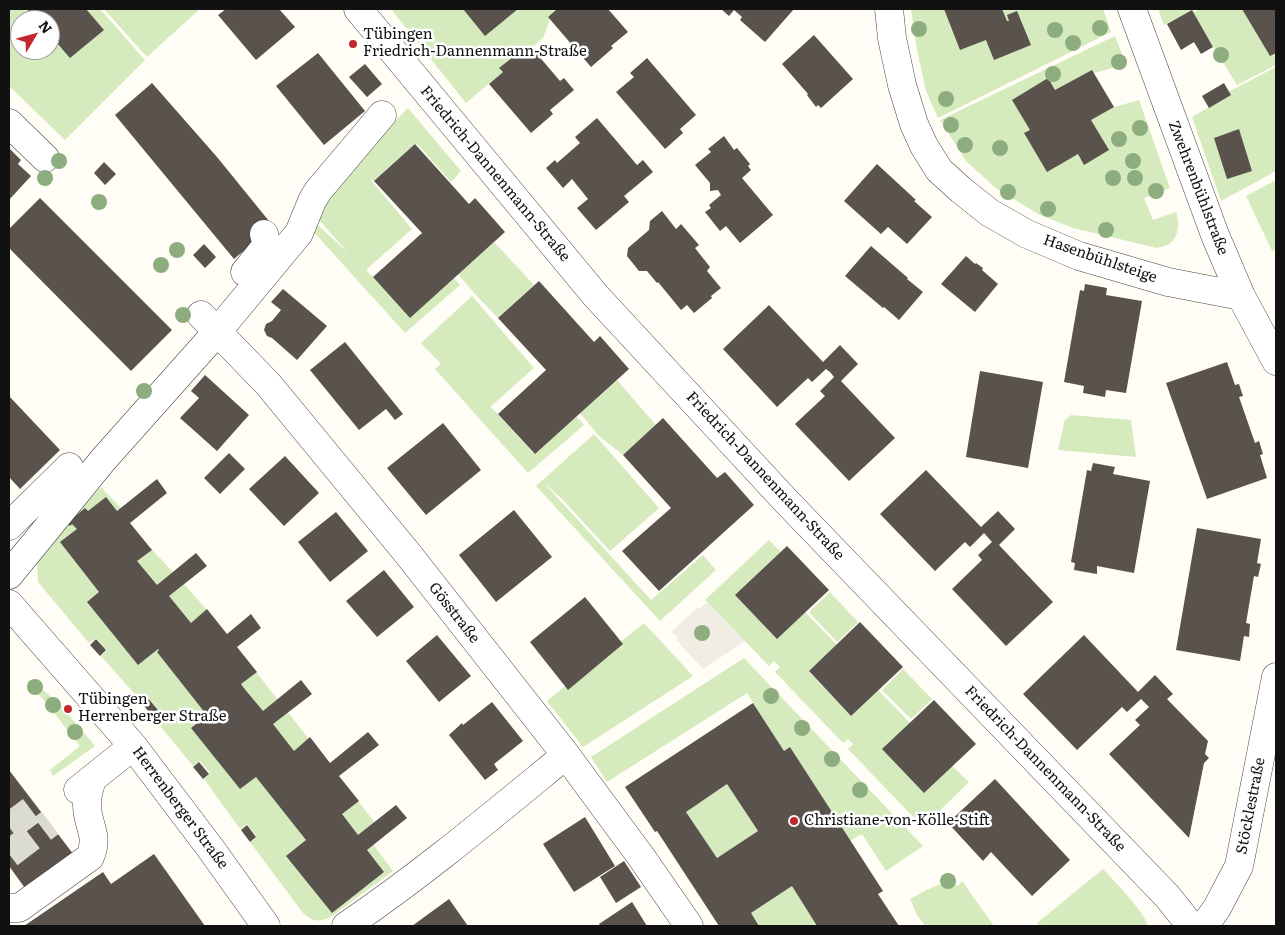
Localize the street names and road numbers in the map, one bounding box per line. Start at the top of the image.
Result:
street label: Friedrich-Dannenmann-Straße [416,82,574,266]
street label: Zwehrenbühlstraße [1164,118,1232,258]
street label: Hasenbühlsteige [1041,231,1159,287]
street label: Friedrich-Dannenmann-Straße [682,388,848,564]
street label: Gösstraße [425,579,483,647]
street label: Friedrich-Dannenmann-Straße [961,682,1129,856]
street label: Herrenberger Straße [128,743,232,873]
street label: Stöcklestraße [1233,756,1269,856]

